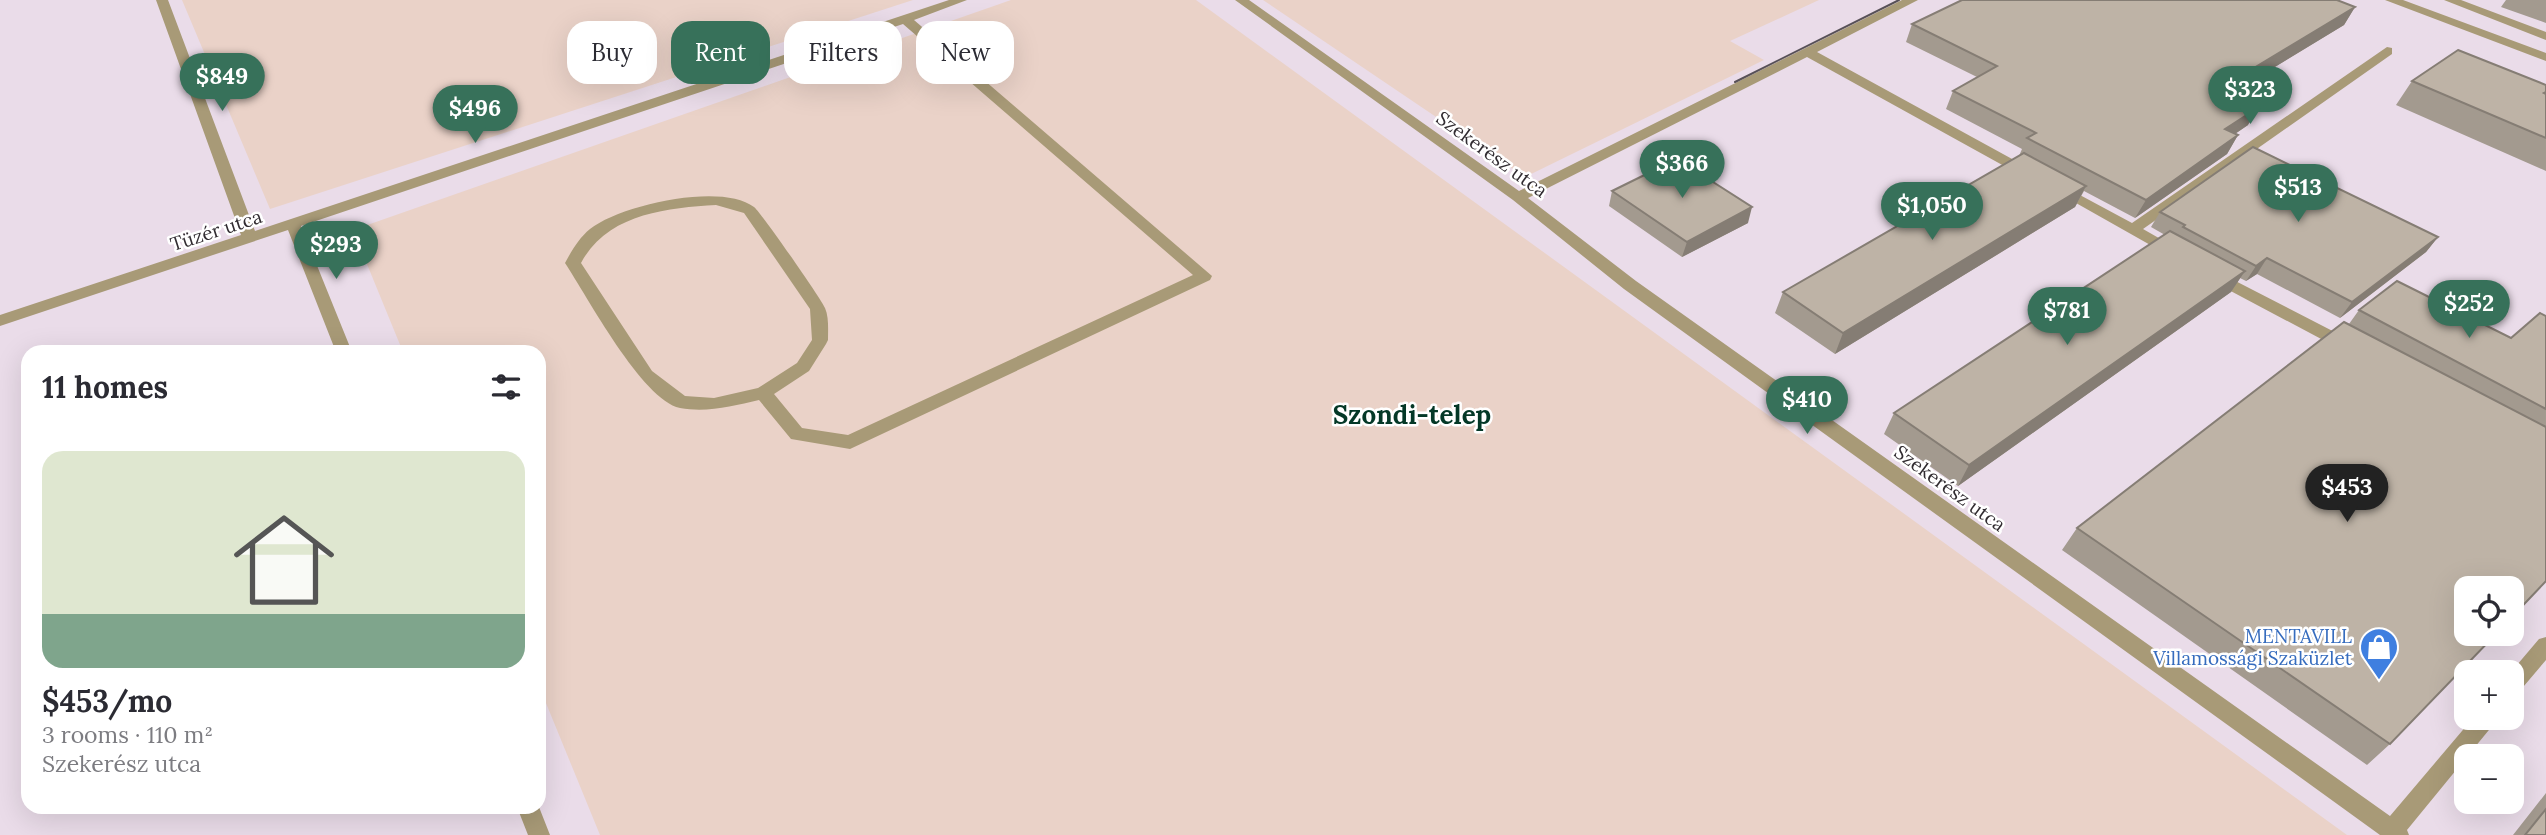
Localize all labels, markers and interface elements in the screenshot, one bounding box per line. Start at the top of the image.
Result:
chip: Buy [567,21,657,84]
chip: Rent [671,21,770,84]
chip: Filters [784,21,902,84]
chip: New [916,21,1014,84]
pin: $849 [181,54,263,113]
text: $849 [196,61,248,90]
pin: $323 [2209,66,2291,126]
text: $323 [2224,74,2276,103]
pin: $496 [434,86,516,145]
text: $496 [449,93,501,122]
street label: Szekerész utca [1432,106,1552,202]
pin: $366 [1641,140,1723,200]
text: $366 [1656,148,1708,177]
pin: $513 [2257,164,2339,224]
text: $513 [2274,172,2322,201]
pin: $1,050 [1875,182,1989,242]
text: $1,050 [1897,190,1967,219]
street label: Tüzér utca [167,204,265,256]
pin: $293 [295,222,377,281]
text: $293 [310,229,362,258]
pin: $252 [2428,280,2510,340]
pin: $781 [2026,288,2108,347]
text: $252 [2444,288,2494,317]
text: $781 [2044,295,2090,324]
text: 11 homes [42,368,168,406]
icon: filters [487,368,525,406]
pin: $410 [1766,376,1848,436]
text: $410 [1782,384,1832,413]
district label: Szondi-telep [1333,398,1491,431]
street label: Szekerész utca [1890,440,2010,536]
pin: $453 [2306,464,2388,524]
text: $453 [2321,472,2373,501]
icon: home [221,497,347,623]
map controls [2454,576,2524,814]
button: locate [2454,576,2524,646]
place label: MENTAVILL Villamossági Szaküzlet [2152,624,2353,670]
shop icon: MENTAVILL Villamossági Szaküzlet [2358,626,2400,681]
button: + [2454,660,2524,730]
text: $453/mo [42,682,172,720]
text: 3 rooms · 110 m² [42,720,213,749]
button: − [2454,744,2524,814]
text: Szekerész utca [42,749,201,778]

